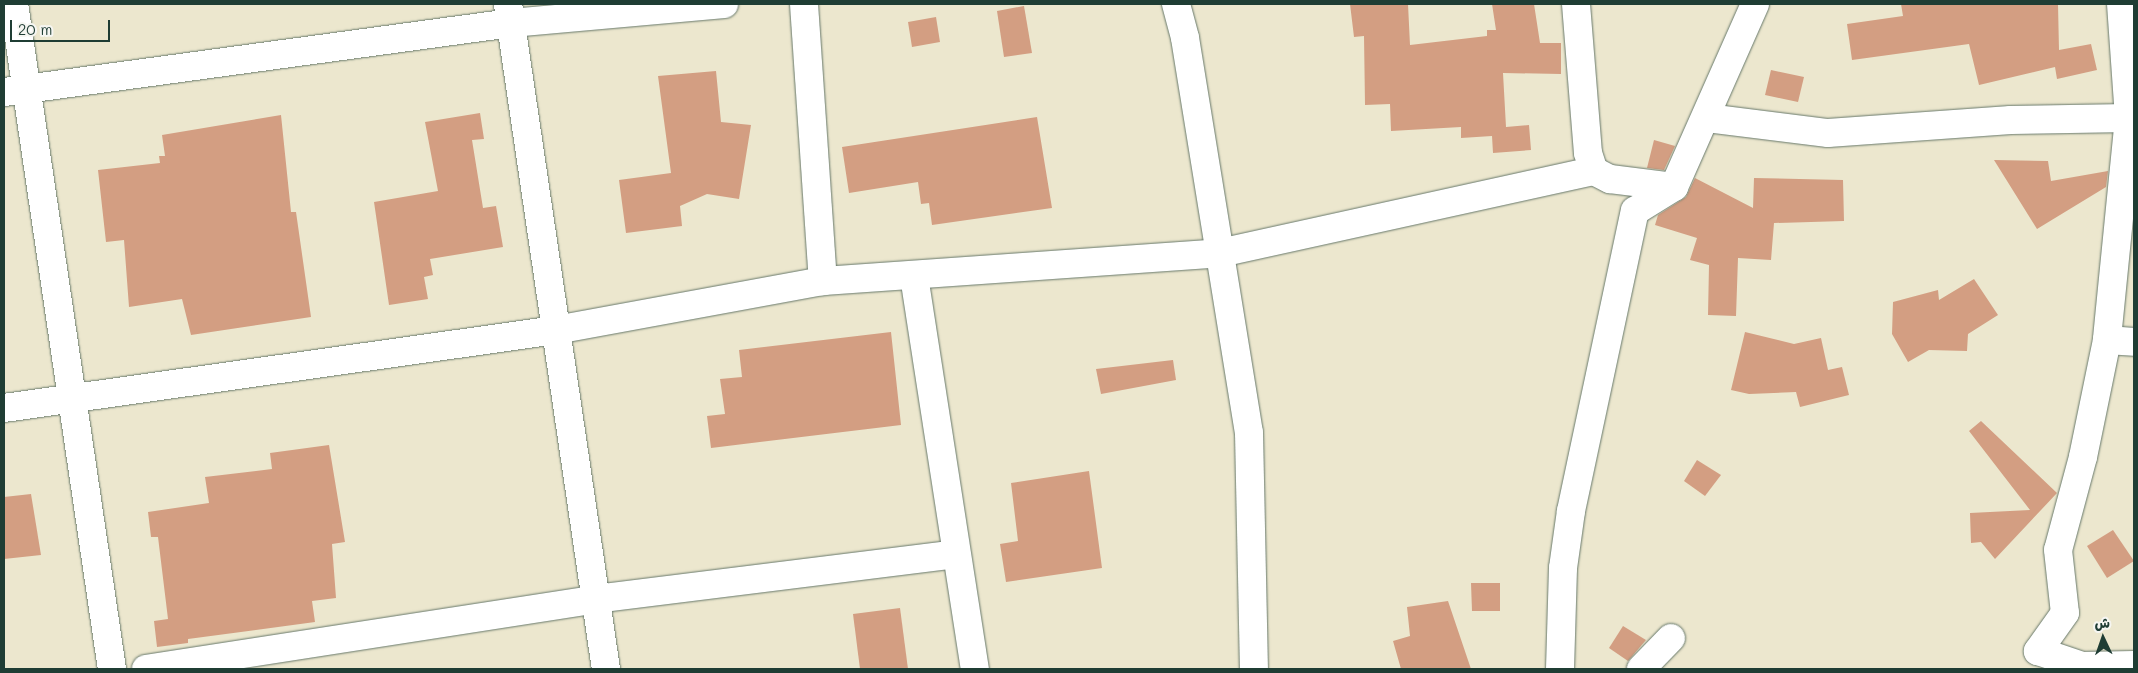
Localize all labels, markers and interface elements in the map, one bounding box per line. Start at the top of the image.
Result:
scale bar [12,10,112,42]
text: 20 m [18,19,52,39]
north arrow [2078,613,2128,663]
text: ش [2094,613,2110,632]

